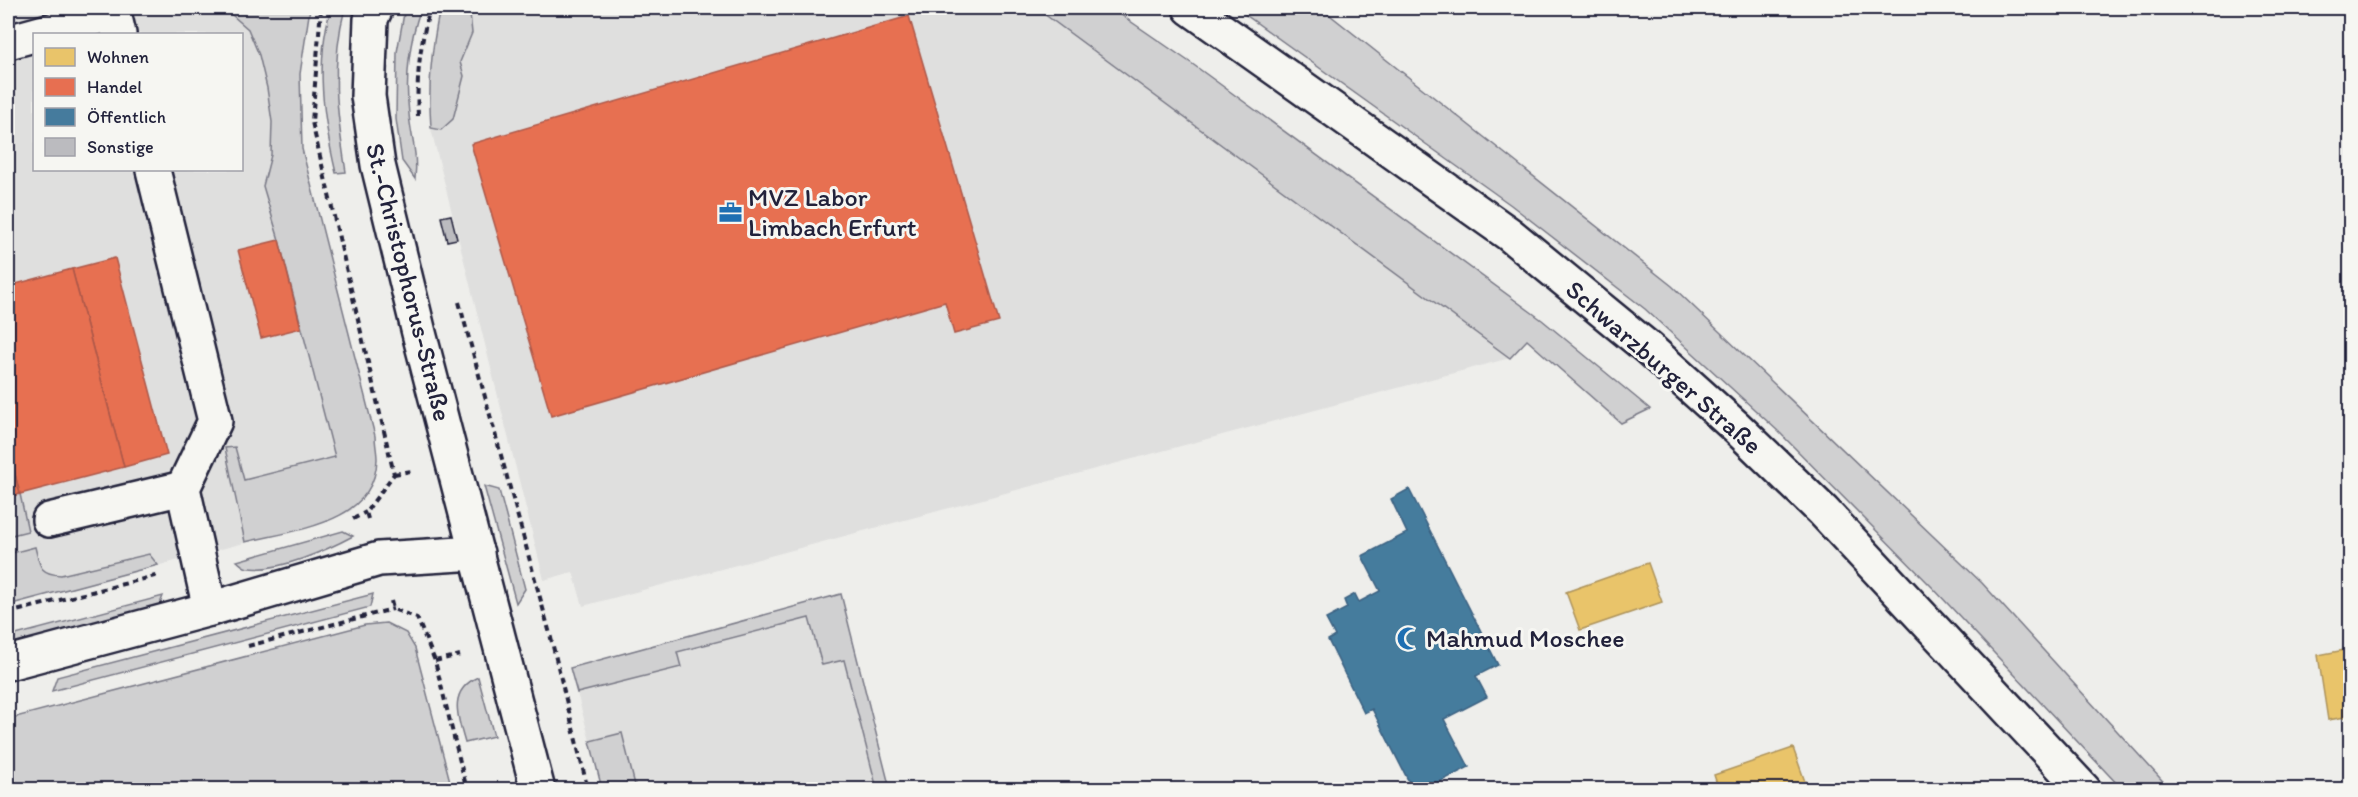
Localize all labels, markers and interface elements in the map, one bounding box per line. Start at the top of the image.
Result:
legend [33,33,243,171]
text: Wohnen [87,46,149,68]
text: Handel [87,76,142,98]
text: Öffentlich [87,106,166,128]
text: Sonstige [87,136,154,158]
street label: St.-Christophorus-Straße [359,140,459,424]
place label: MVZ Labor Limbach Erfurt [748,181,917,243]
office icon: MVZ Labor Limbach Erfurt [717,199,743,225]
street label: Schwarzburger Straße [1559,273,1769,461]
place label: Mahmud Moschee [1426,622,1625,654]
mosque icon: Mahmud Moschee [1395,625,1421,651]

